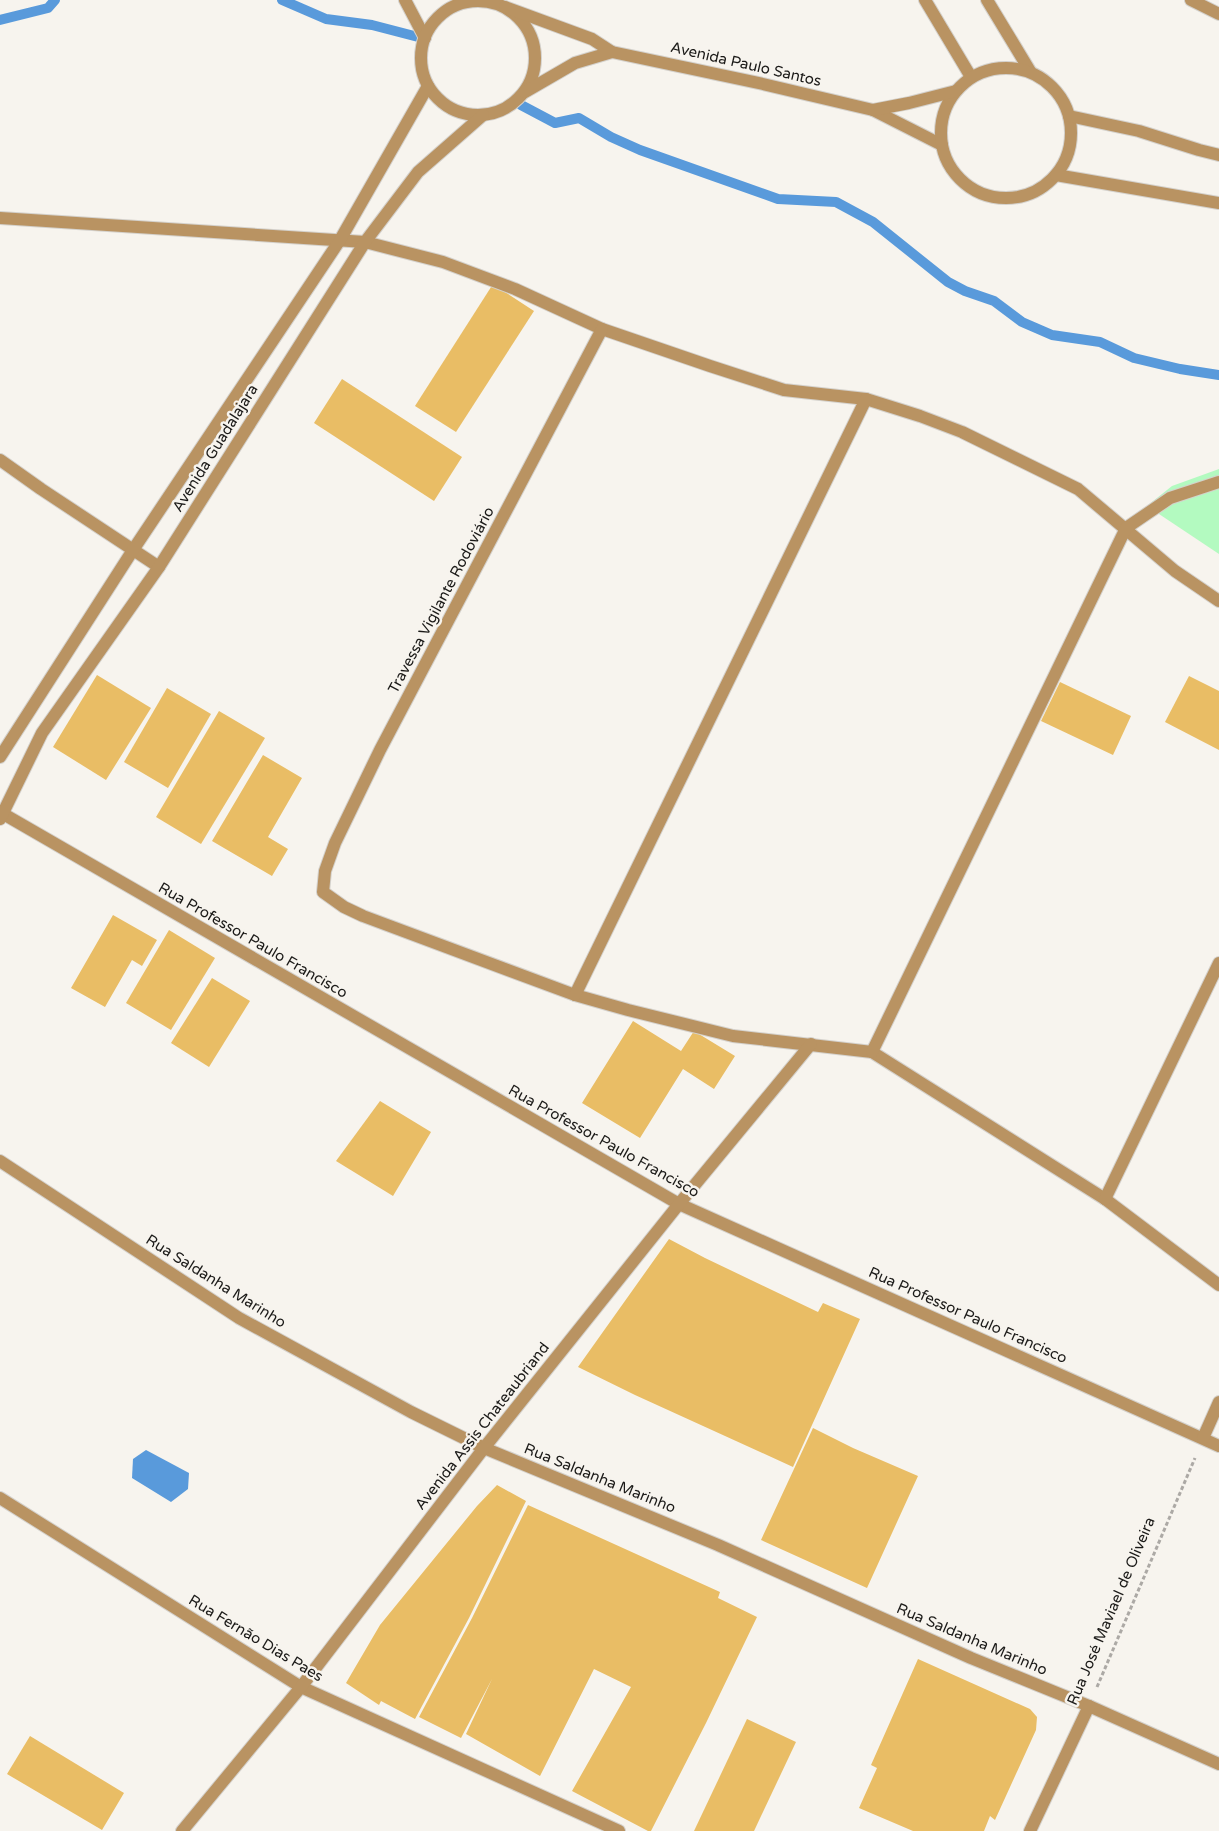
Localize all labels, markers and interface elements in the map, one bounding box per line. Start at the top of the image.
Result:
street label: Avenida Paulo Santos [669,38,823,90]
street label: Avenida Guadalajara [168,381,262,515]
street label: Travessa Vigilante Rodoviário [384,504,498,696]
street label: Rua Professor Paulo Francisco [155,878,351,1002]
street label: Rua Professor Paulo Francisco [505,1081,703,1201]
street label: Rua Saldanha Marinho [143,1230,289,1332]
street label: Rua Professor Paulo Francisco [866,1263,1070,1367]
street label: Avenida Assis Chateaubriand [411,1339,553,1513]
street label: Rua Saldanha Marinho [522,1439,678,1517]
street label: Rua José Maviael de Oliveira [1063,1514,1159,1708]
street label: Rua Fernão Dias Paes [185,1591,327,1685]
street label: Rua Saldanha Marinho [894,1599,1050,1679]

